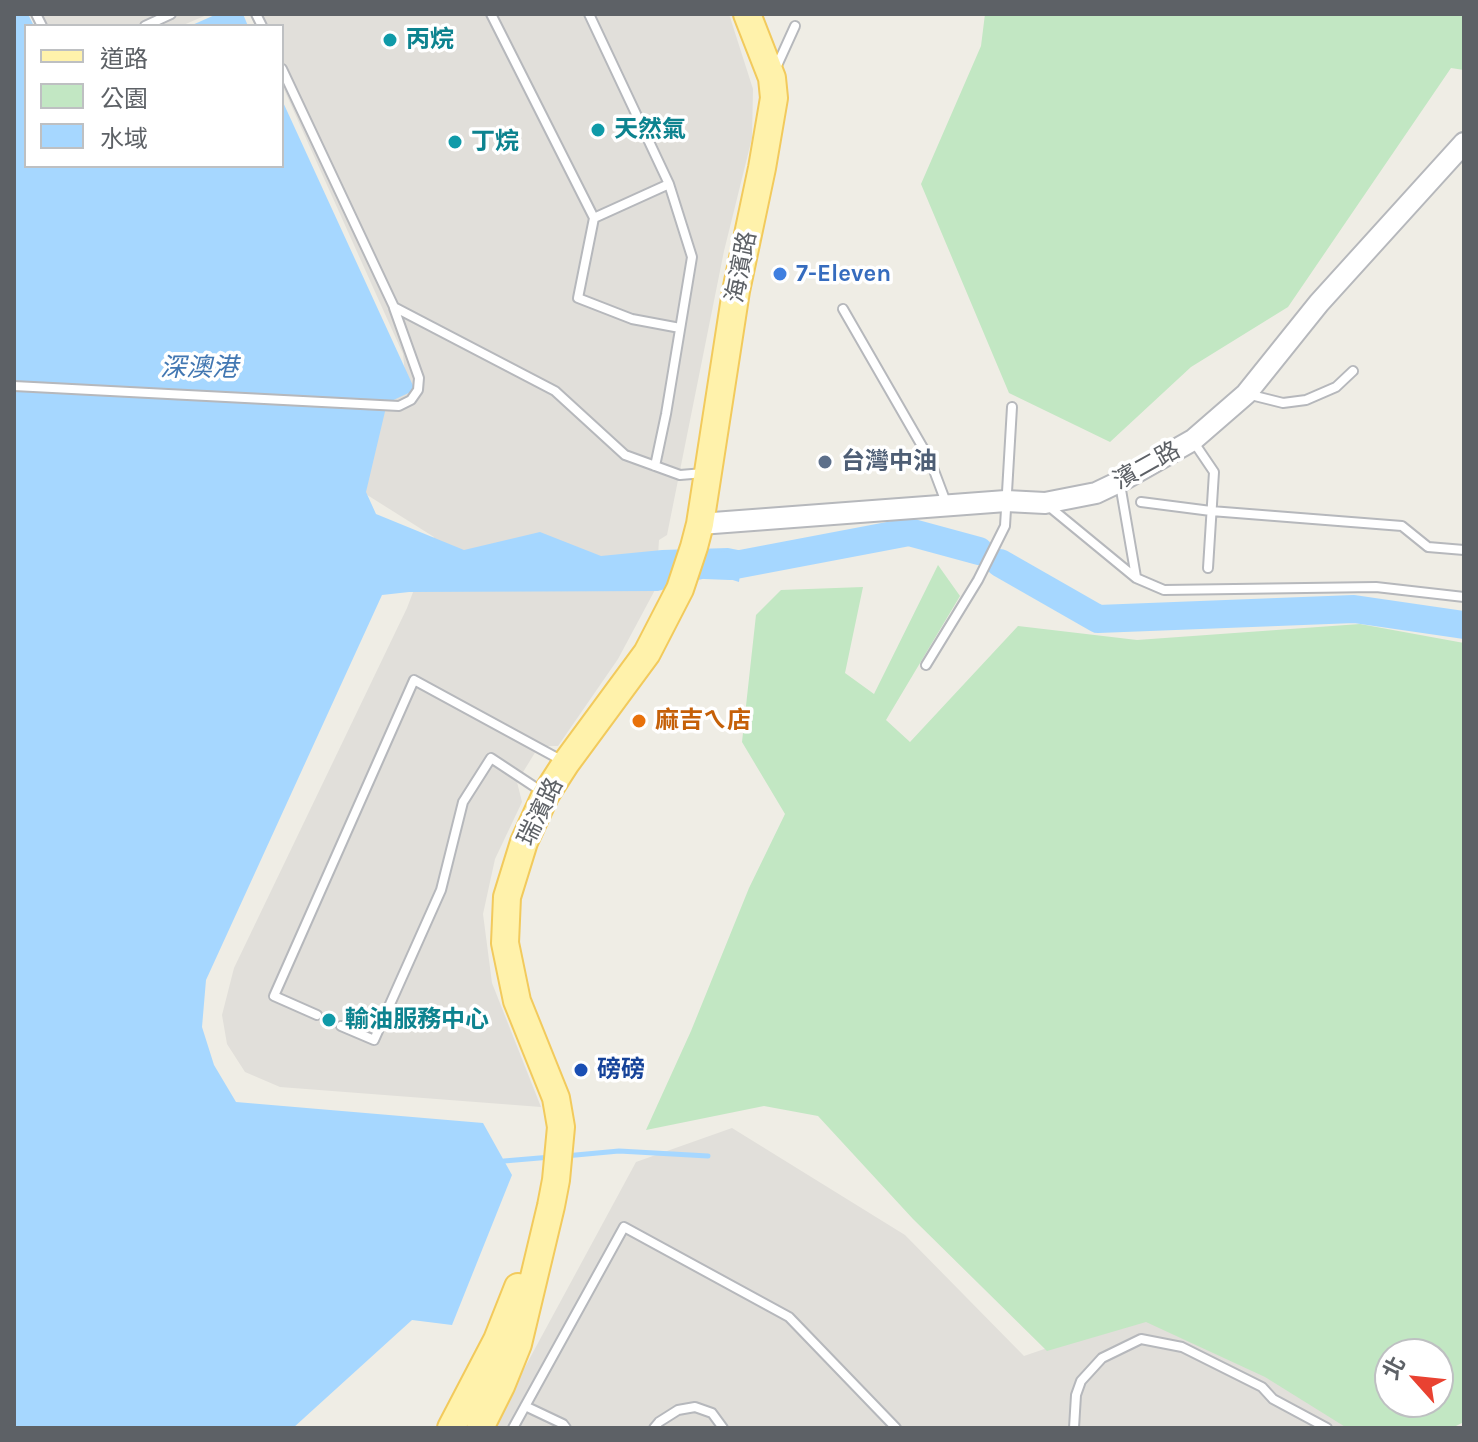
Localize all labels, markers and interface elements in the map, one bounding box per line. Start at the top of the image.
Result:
legend [24,24,284,168]
place label: 丙烷 [406,26,454,54]
marker: 丙烷 [381,31,399,49]
text: 道路 [100,45,148,73]
text: 公園 [100,85,148,113]
place label: 天然氣 [614,116,686,144]
marker: 天然氣 [589,121,607,139]
text: 水域 [100,125,148,153]
place label: 丁烷 [471,128,519,156]
marker: 丁烷 [446,133,464,151]
street label: 海濱路 [721,229,763,305]
place label: 7-Eleven [796,260,891,288]
marker: 7-Eleven [771,265,789,283]
water label: 深澳港 [160,353,238,385]
street label: 濱二路 [1109,436,1185,496]
place label: 台灣中油 [841,448,937,476]
marker: 台灣中油 [816,453,834,471]
place label: 麻吉ㄟ店 [655,707,751,735]
marker: 麻吉ㄟ店 [630,712,648,730]
street label: 瑞濱路 [512,773,570,851]
place label: 輸油服務中心 [345,1006,489,1034]
marker: 輸油服務中心 [320,1011,338,1029]
place label: 磅磅 [597,1056,645,1084]
marker: 磅磅 [572,1061,590,1079]
north arrow [1374,1338,1454,1418]
text: 北 [1378,1352,1411,1384]

